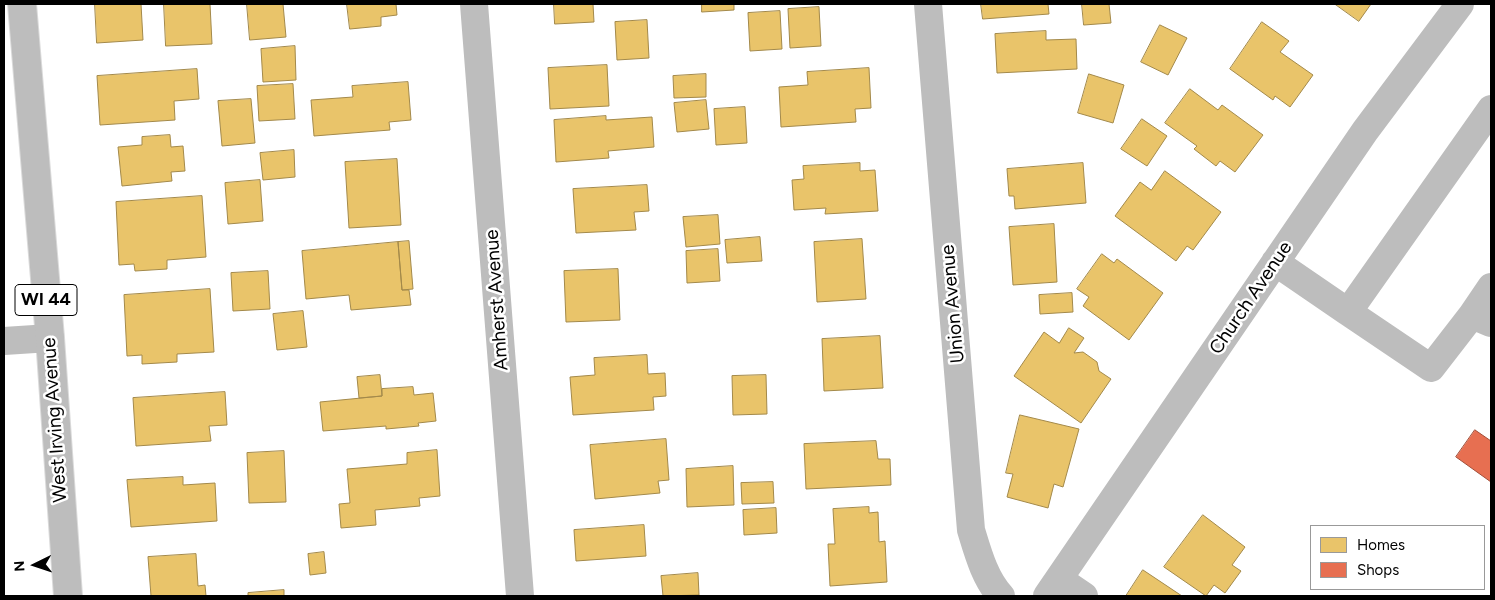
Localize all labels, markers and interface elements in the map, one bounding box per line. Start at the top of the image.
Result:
street label: Amherst Avenue [481,229,513,371]
street label: Church Avenue [1205,237,1297,359]
street label: Union Avenue [936,244,970,364]
road number: WI 44 [15,284,77,316]
street label: West Irving Avenue [38,337,72,503]
legend [1310,525,1485,590]
text: Homes [1357,536,1405,554]
north arrow [10,540,60,590]
text: N [11,560,28,572]
text: Shops [1357,561,1399,579]

